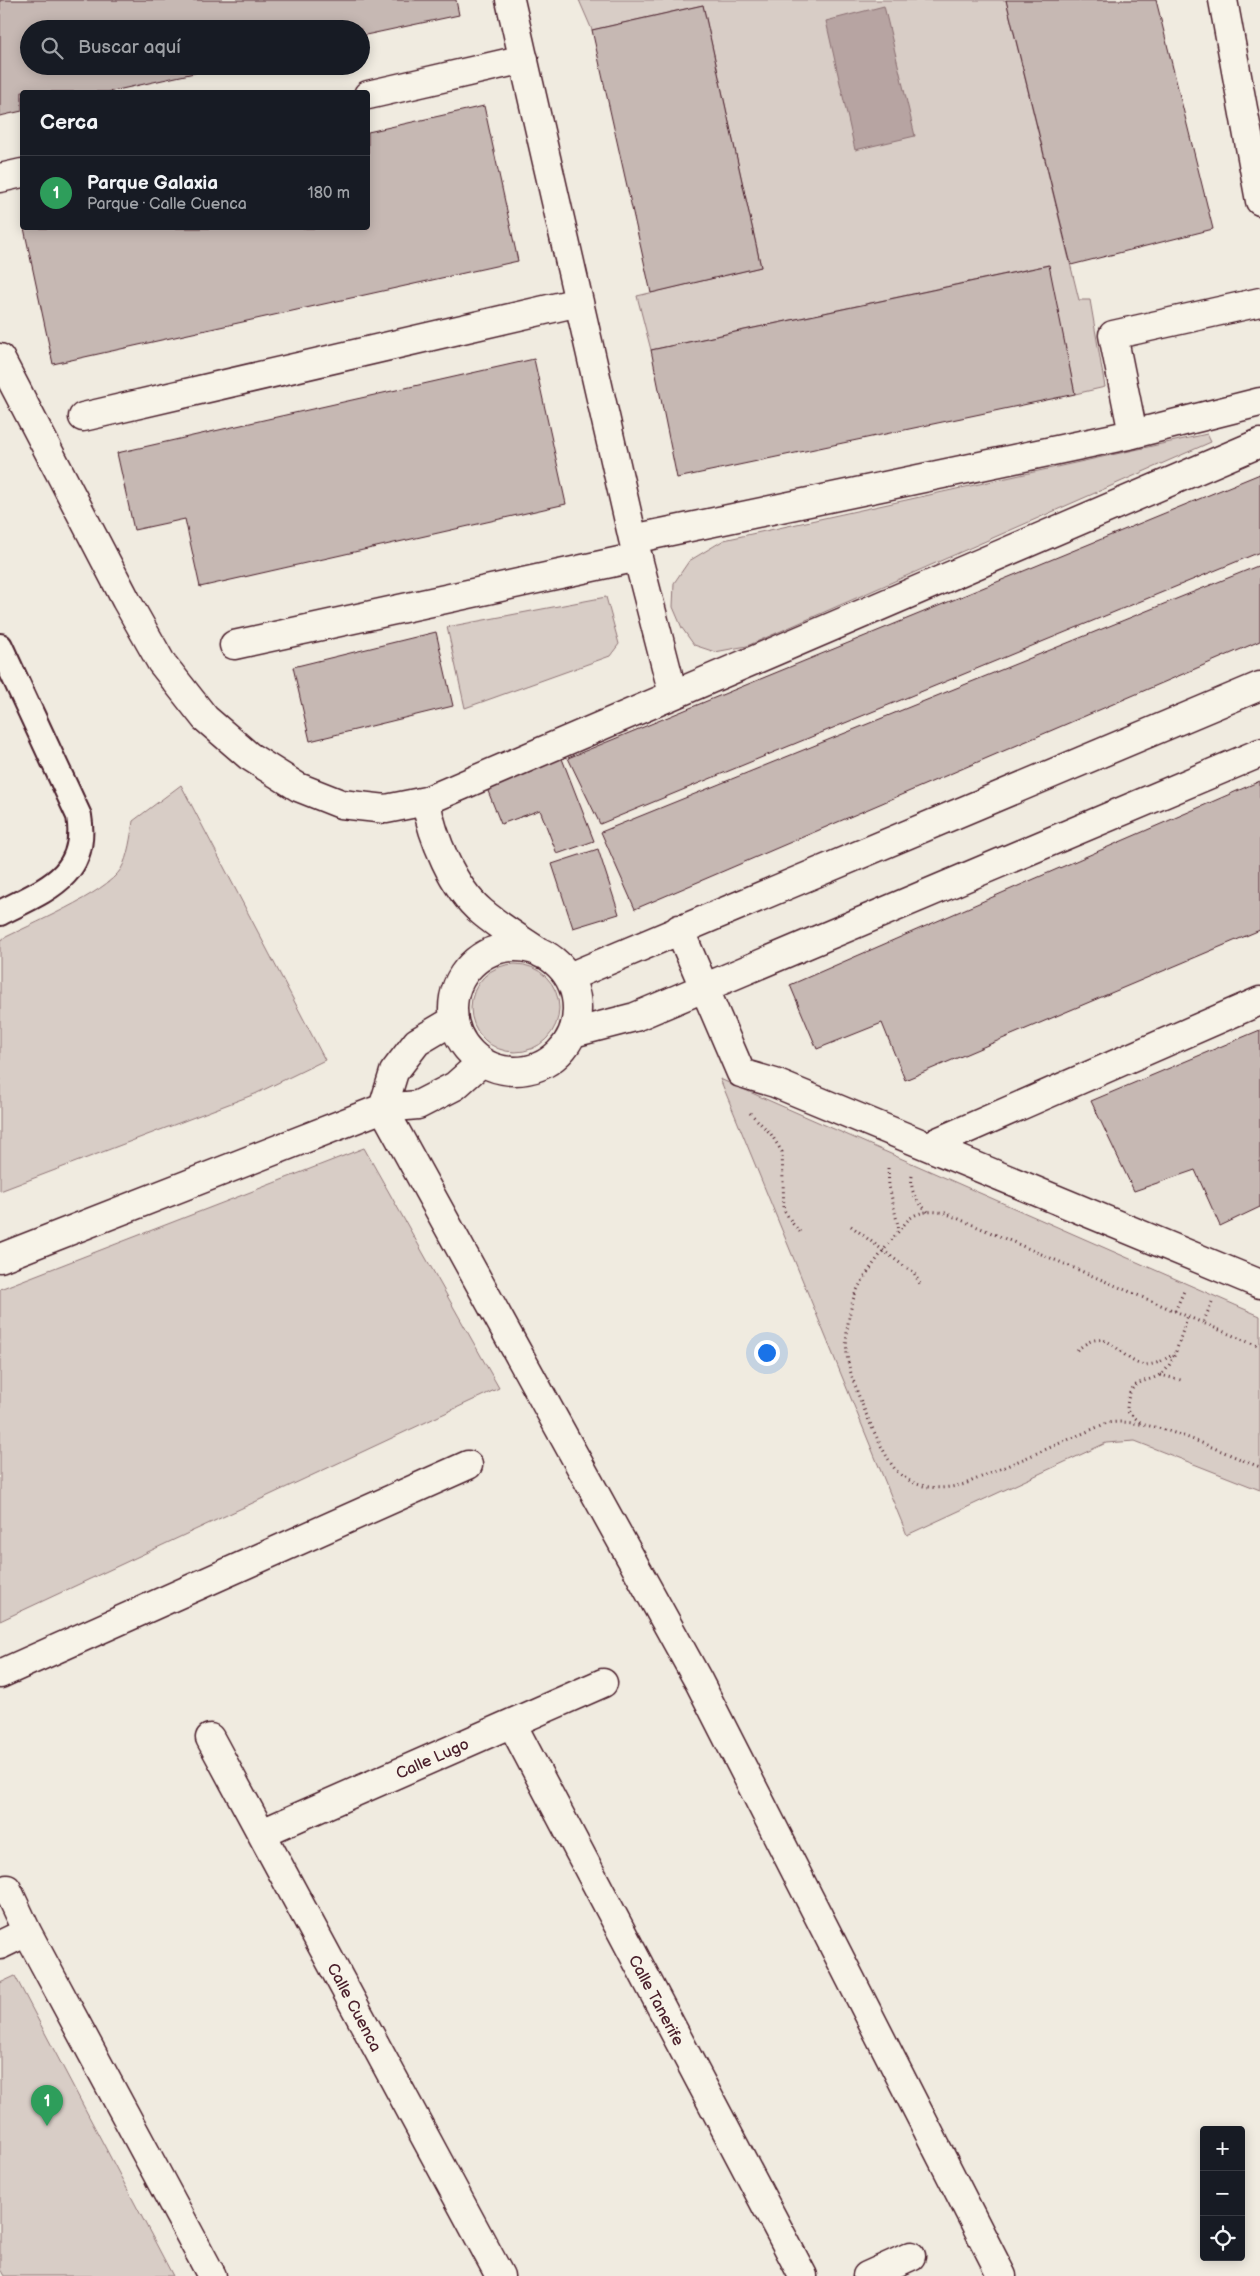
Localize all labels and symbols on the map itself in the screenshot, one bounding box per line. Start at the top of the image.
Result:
your location [754,1340,780,1366]
street label: Calle Lugo [393,1735,472,1784]
street label: Calle Tanerife [624,1952,688,2050]
street label: Calle Cuenca [322,1960,385,2055]
pin: 1 [31,2085,63,2126]

